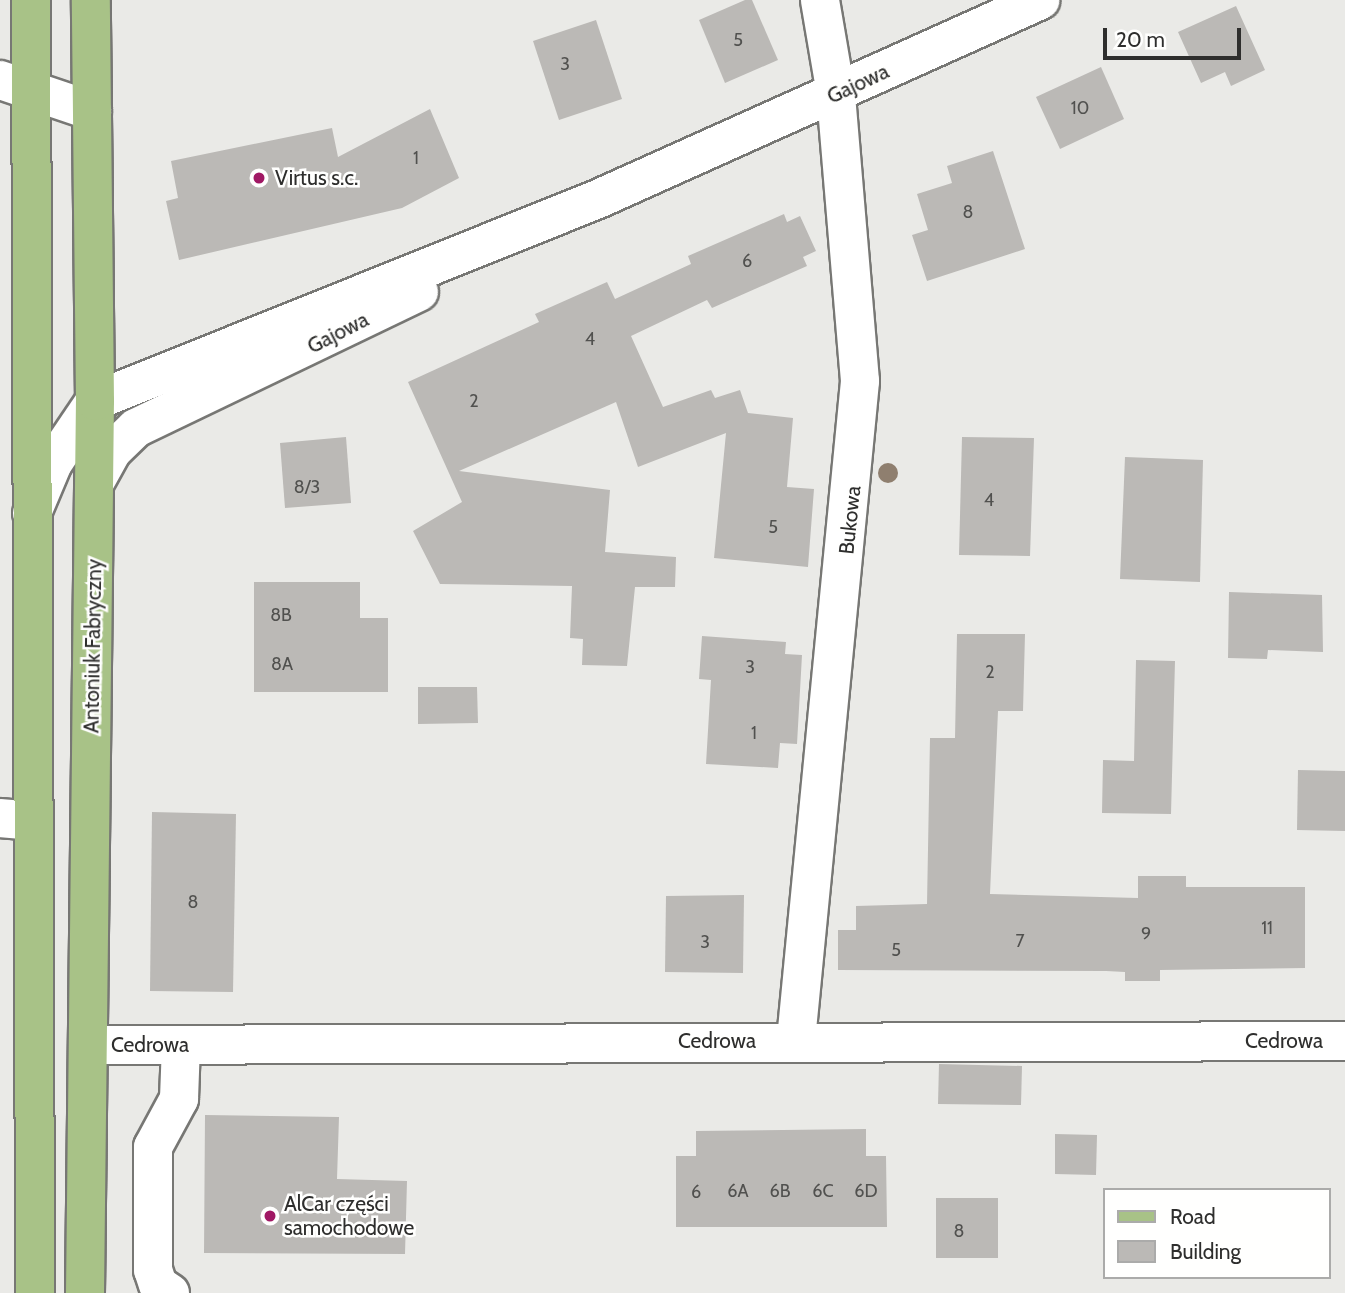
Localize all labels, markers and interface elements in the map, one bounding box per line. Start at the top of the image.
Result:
scale bar [1107,14,1245,58]
text: 20 m [1116,27,1165,52]
house number: 5 [733,29,743,51]
house number: 3 [560,53,570,75]
street label: Gajowa [823,59,893,109]
house number: 10 [1071,97,1089,119]
house number: 1 [413,147,419,169]
place label: Virtus s.c. [275,165,358,191]
marker: Virtus s.c. [249,168,269,188]
house number: 8 [963,201,973,223]
house number: 6 [742,250,752,272]
street label: Gajowa [303,307,373,359]
house number: 4 [585,328,595,350]
house number: 2 [469,390,479,412]
house number: 8/3 [294,476,320,498]
street label: Bukowa [834,484,866,556]
house number: 4 [984,489,994,511]
house number: 5 [768,516,778,538]
street label: Antoniuk Fabryczny [79,559,107,733]
house number: 8B [270,604,292,626]
house number: 8A [271,653,293,675]
house number: 3 [745,656,755,678]
house number: 2 [985,661,995,683]
house number: 1 [751,722,757,744]
house number: 8 [188,891,198,913]
house number: 11 [1261,917,1273,939]
house number: 9 [1141,923,1151,945]
house number: 7 [1015,930,1025,952]
house number: 3 [700,931,710,953]
house number: 5 [891,939,901,961]
street label: Cedrowa [678,1028,756,1054]
street label: Cedrowa [1245,1028,1323,1054]
street label: Cedrowa [111,1032,189,1058]
house number: 6A [727,1180,749,1202]
house number: 6B [770,1180,790,1202]
house number: 6C [812,1180,834,1202]
house number: 6D [854,1180,878,1202]
house number: 6 [691,1181,701,1203]
legend [1104,1188,1331,1279]
place label: AlCar części samochodowe [284,1191,414,1241]
text: Road [1170,1204,1216,1229]
marker: AlCar części samochodowe [262,1208,278,1224]
house number: 8 [954,1220,964,1242]
text: Building [1170,1239,1241,1264]

